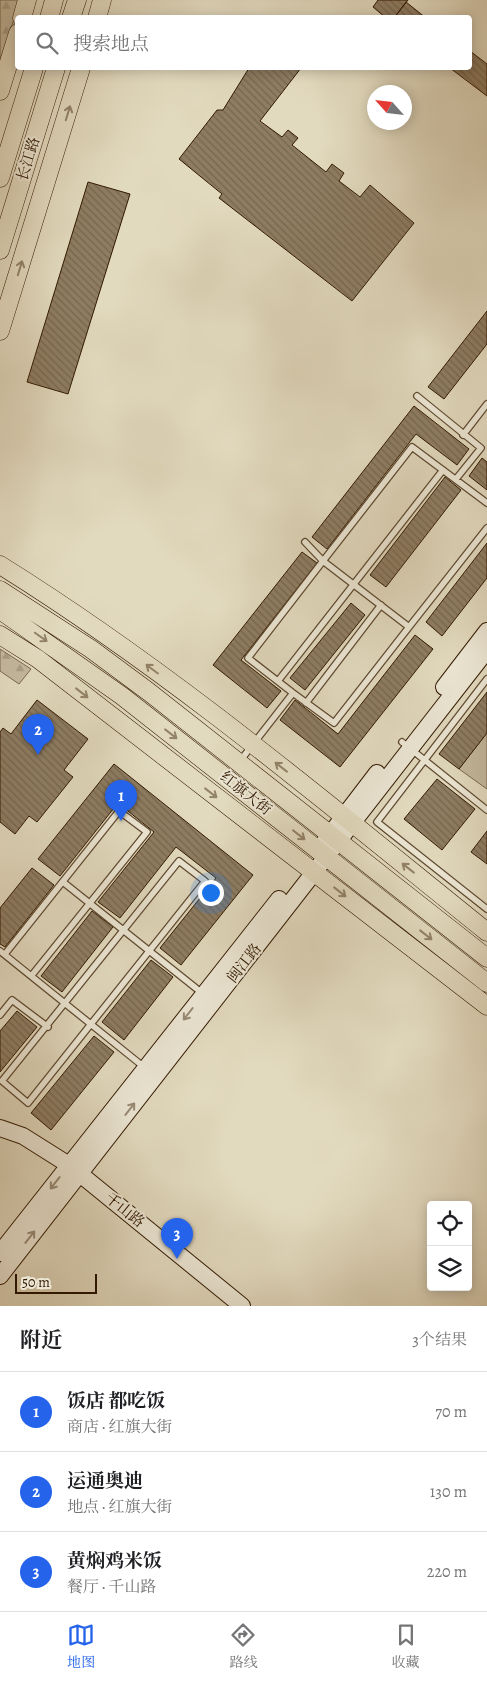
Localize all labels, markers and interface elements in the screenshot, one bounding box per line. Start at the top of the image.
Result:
search box [15,15,472,70]
icon: search [33,29,61,57]
text: 搜索地点 [73,31,149,57]
north arrow [367,85,412,130]
one-way arrow [63,105,73,121]
street label: 长江路 [12,135,44,183]
one-way arrow [15,260,25,276]
one-way arrow [33,632,47,642]
one-way arrow [146,663,159,674]
one-way arrow [76,688,89,699]
pin: 2 [22,714,54,755]
one-way arrow [164,729,177,740]
one-way arrow [275,762,288,773]
street label: 红旗大街 [216,767,276,819]
pin: 1 [105,780,137,821]
one-way arrow [204,787,217,798]
one-way arrow [292,829,305,840]
one-way arrow [402,863,415,874]
your location [198,880,224,906]
one-way arrow [333,887,347,897]
one-way arrow [419,929,432,940]
street label: 闽江路 [222,939,266,987]
one-way arrow [183,1008,194,1021]
one-way arrow [124,1103,135,1116]
one-way arrow [49,1176,60,1189]
street label: 千山路 [101,1188,149,1232]
map controls [427,1201,472,1291]
button: locate [427,1201,472,1246]
pin: 3 [161,1218,193,1259]
one-way arrow [25,1230,35,1244]
button: layers [427,1246,472,1291]
scale bar [15,1271,98,1294]
text: 50 m [22,1273,50,1292]
text: 附近 [20,1326,62,1354]
text: 3个结果 [412,1329,467,1351]
text: 饭店 都吃饭 [67,1388,165,1414]
text: 1 [33,1401,39,1423]
text: 70 m [435,1401,467,1423]
text: 商店 · 红旗大街 [67,1416,173,1438]
text: 运通奥迪 [67,1468,143,1494]
text: 2 [32,1481,40,1503]
text: 130 m [430,1481,467,1503]
text: 地点 · 红旗大街 [67,1496,173,1518]
text: 黄焖鸡米饭 [67,1548,162,1574]
text: 3 [33,1561,39,1583]
text: 220 m [427,1561,467,1583]
text: 餐厅 · 千山路 [67,1576,157,1598]
tab: 地图 [67,1621,95,1672]
tab: 路线 [229,1621,257,1672]
tab: 收藏 [392,1621,420,1672]

